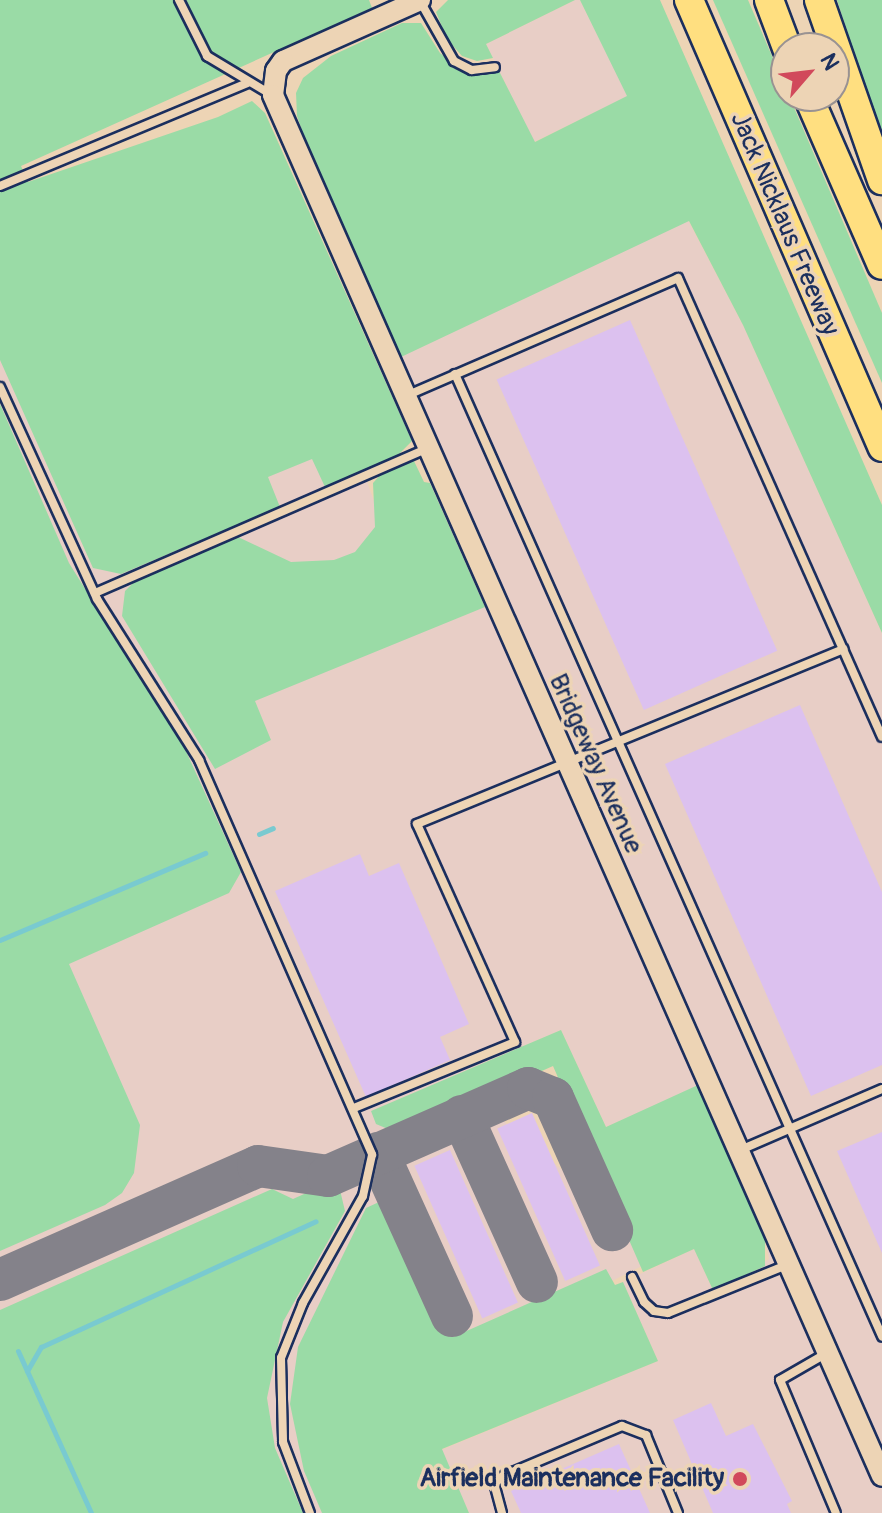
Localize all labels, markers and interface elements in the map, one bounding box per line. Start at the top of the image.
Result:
north arrow [770,32,850,112]
text: N [814,49,845,75]
street label: Jack Nicklaus Freeway [723,108,845,340]
street label: Bridgeway Avenue [541,669,649,859]
place label: Airfield Maintenance Facility [419,1463,724,1495]
marker: Airfield Maintenance Facility [731,1470,749,1488]

